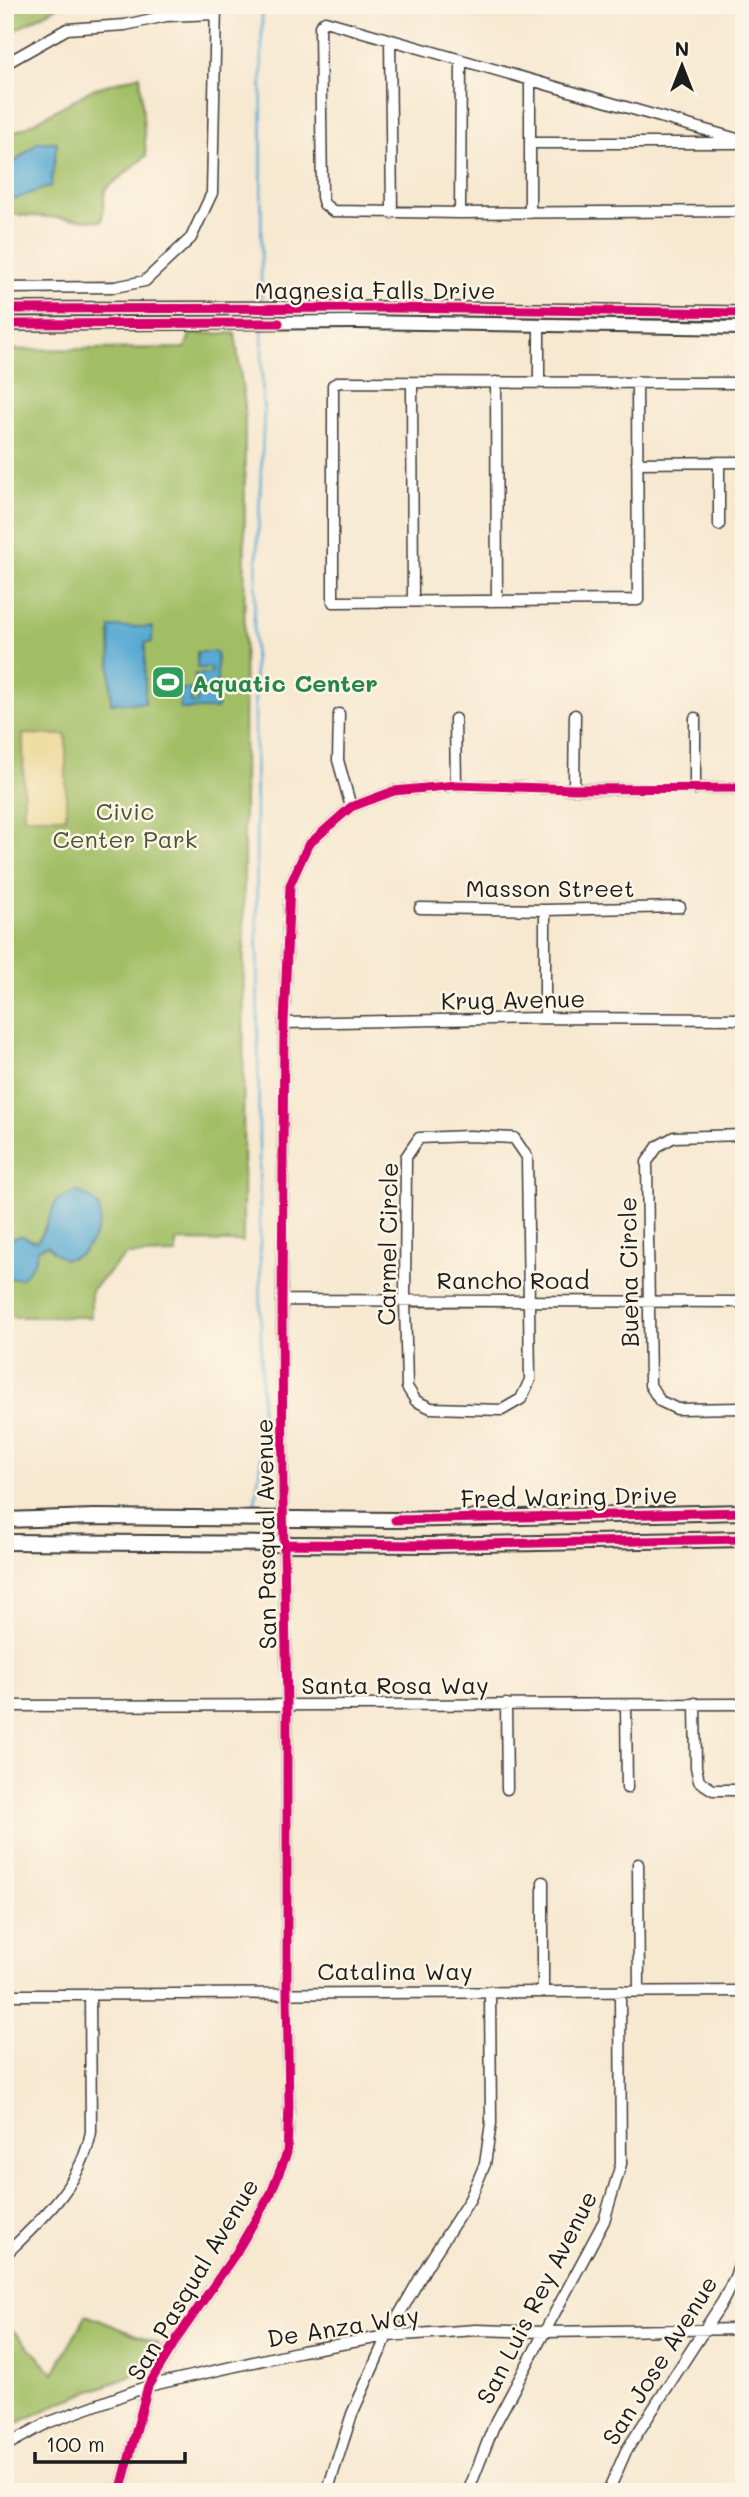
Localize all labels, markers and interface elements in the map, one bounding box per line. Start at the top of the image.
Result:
north arrow [648,32,718,102]
text: N [675,36,689,61]
street label: Magnesia Falls Drive [255,274,495,305]
sports icon: Aquatic Center [149,663,187,701]
place label: Aquatic Center [192,667,378,698]
park label: Civic Center Park [53,795,197,854]
street label: Masson Street [465,872,635,903]
street label: Krug Avenue [441,982,585,1016]
street label: Carmel Circle [370,1162,404,1326]
street label: Buena Circle [611,1197,645,1347]
street label: Rancho Road [437,1264,589,1295]
street label: San Pasqual Avenue [247,1418,283,1650]
street label: Fred Waring Drive [460,1479,678,1513]
street label: Santa Rosa Way [301,1669,489,1700]
street label: Catalina Way [317,1955,473,1986]
street label: San Pasqual Avenue [119,2172,265,2386]
street label: San Luis Rey Avenue [469,2185,603,2409]
street label: San Jose Avenue [594,2269,724,2451]
street label: De Anza Way [265,2299,421,2353]
scale bar [35,2420,186,2464]
text: 100 m [46,2430,105,2457]

